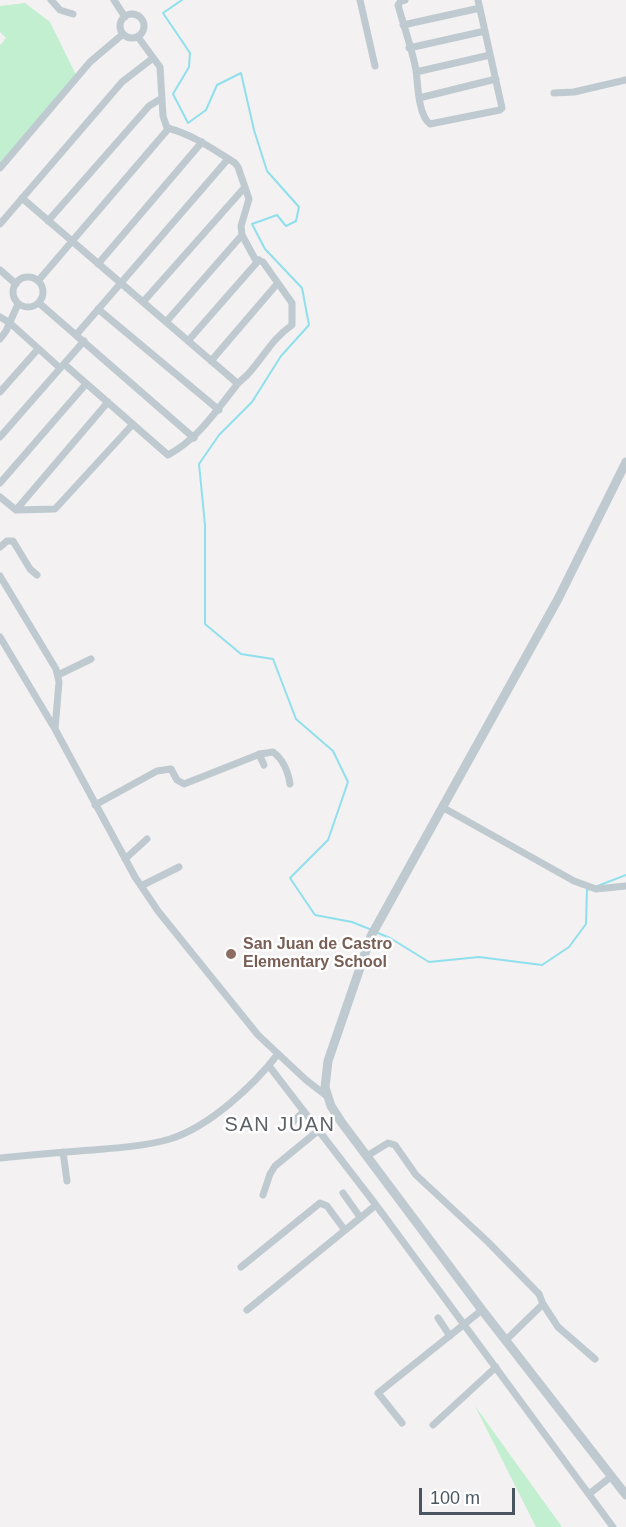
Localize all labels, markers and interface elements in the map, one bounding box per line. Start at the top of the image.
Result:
place label: San Juan de Castro Elementary School [243,935,392,973]
marker: San Juan de Castro Elementary School [224,947,238,961]
district label: SAN JUAN [225,1113,335,1137]
scale bar [422,1476,518,1514]
text: 100 m [430,1488,480,1508]

